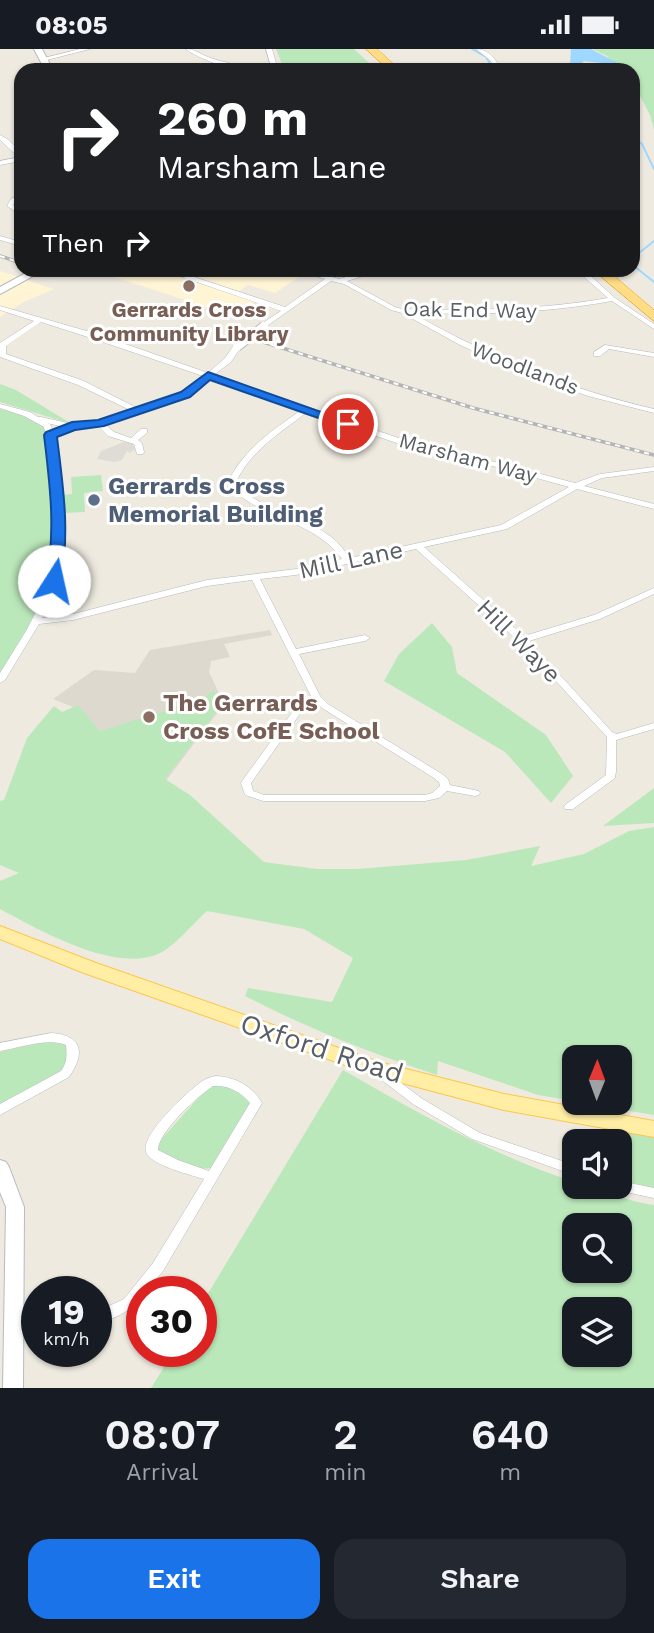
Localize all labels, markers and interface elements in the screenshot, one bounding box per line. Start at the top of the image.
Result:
text: 08:05 [35,10,108,40]
text: 260 m [157,89,308,147]
icon: right [42,91,133,182]
text: Marsham Lane [157,148,386,186]
icon: right [118,224,156,262]
text: Then [42,228,104,258]
marker: Gerrards Cross Community Library [181,278,197,294]
street label: Oak End Way [403,296,537,323]
place label: Gerrards Cross Community Library [90,297,289,346]
street label: Woodlands [468,336,583,400]
pin [318,394,378,454]
icon: arrive [329,405,367,443]
street label: Marsham Way [396,427,540,488]
place label: Gerrards Cross Memorial Building [108,472,323,528]
marker: Gerrards Cross Memorial Building [86,492,102,508]
street label: Mill Lane [296,535,406,585]
position arrow [17,544,91,618]
street label: Hill Waye [471,593,567,689]
place label: The Gerrards Cross CofE School [163,689,380,745]
marker: The Gerrards Cross CofE School [141,709,157,725]
street label: Oxford Road [236,1007,407,1090]
north arrow [562,1045,632,1115]
map controls [562,1045,632,1367]
button: sound [562,1129,632,1199]
button: search [562,1213,632,1283]
speed limit sign: 30 [126,1276,217,1367]
text: 19 [48,1291,85,1333]
button: layers [562,1297,632,1367]
text: km/h [43,1328,90,1349]
text: 08:07 [104,1410,220,1459]
text: 2 [333,1410,358,1459]
text: 640 [471,1410,550,1459]
text: Arrival [126,1459,198,1486]
text: min [324,1459,367,1486]
text: m [499,1459,521,1486]
button: Exit [28,1539,320,1619]
button: Share [334,1539,626,1619]

